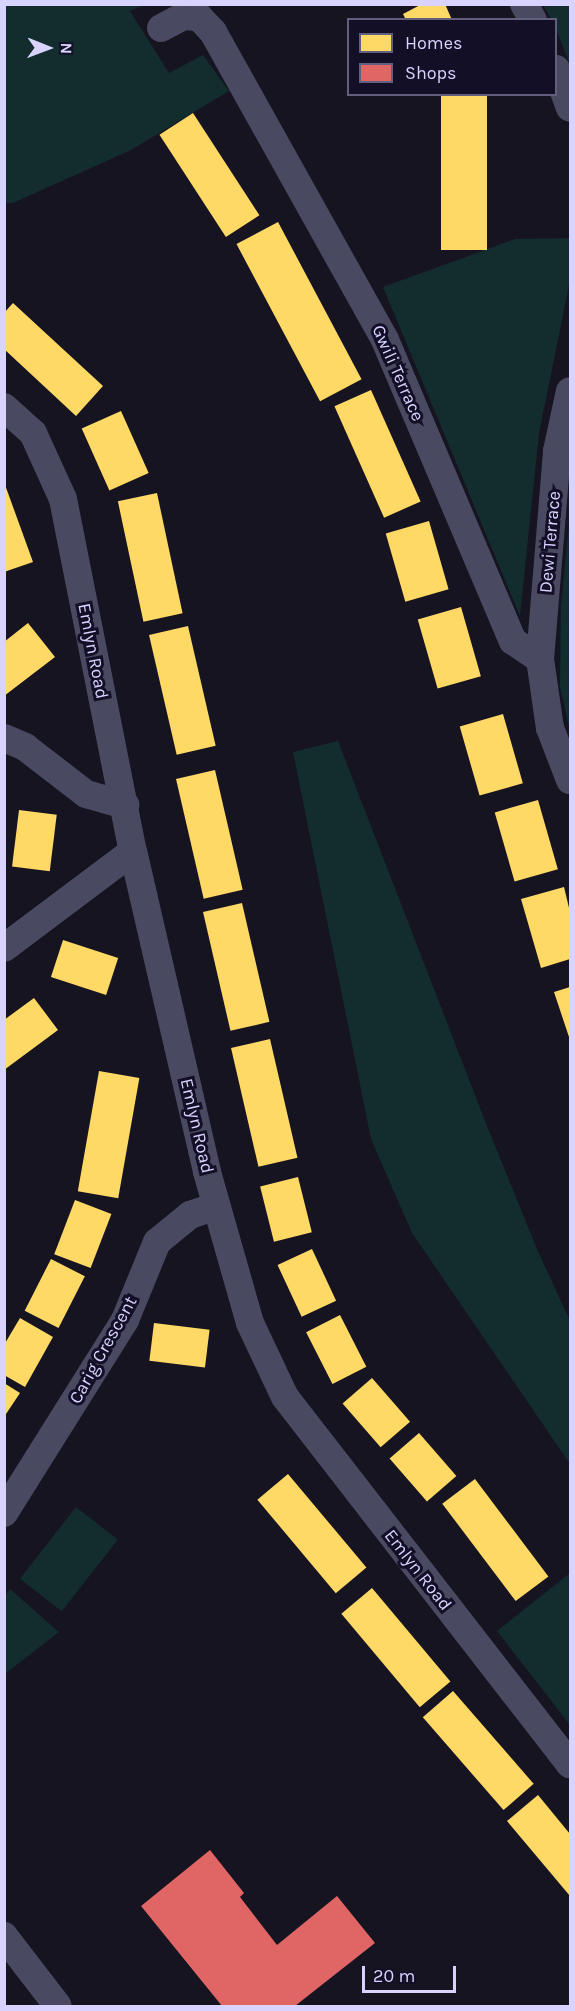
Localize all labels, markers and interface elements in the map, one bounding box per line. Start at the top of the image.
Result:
north arrow [18,18,78,78]
legend [347,18,557,96]
text: Homes [405,32,462,54]
text: N [57,42,76,54]
text: Shops [405,62,457,84]
street label: Gwili Terrace [367,322,429,424]
street label: Dewi Terrace [535,490,565,594]
street label: Emlyn Road [73,601,113,701]
street label: Emlyn Road [176,1076,218,1176]
street label: Carig Crescent [65,1292,141,1408]
street label: Emlyn Road [380,1525,456,1615]
scale bar [365,1954,460,1992]
text: 20 m [373,1965,415,1987]

